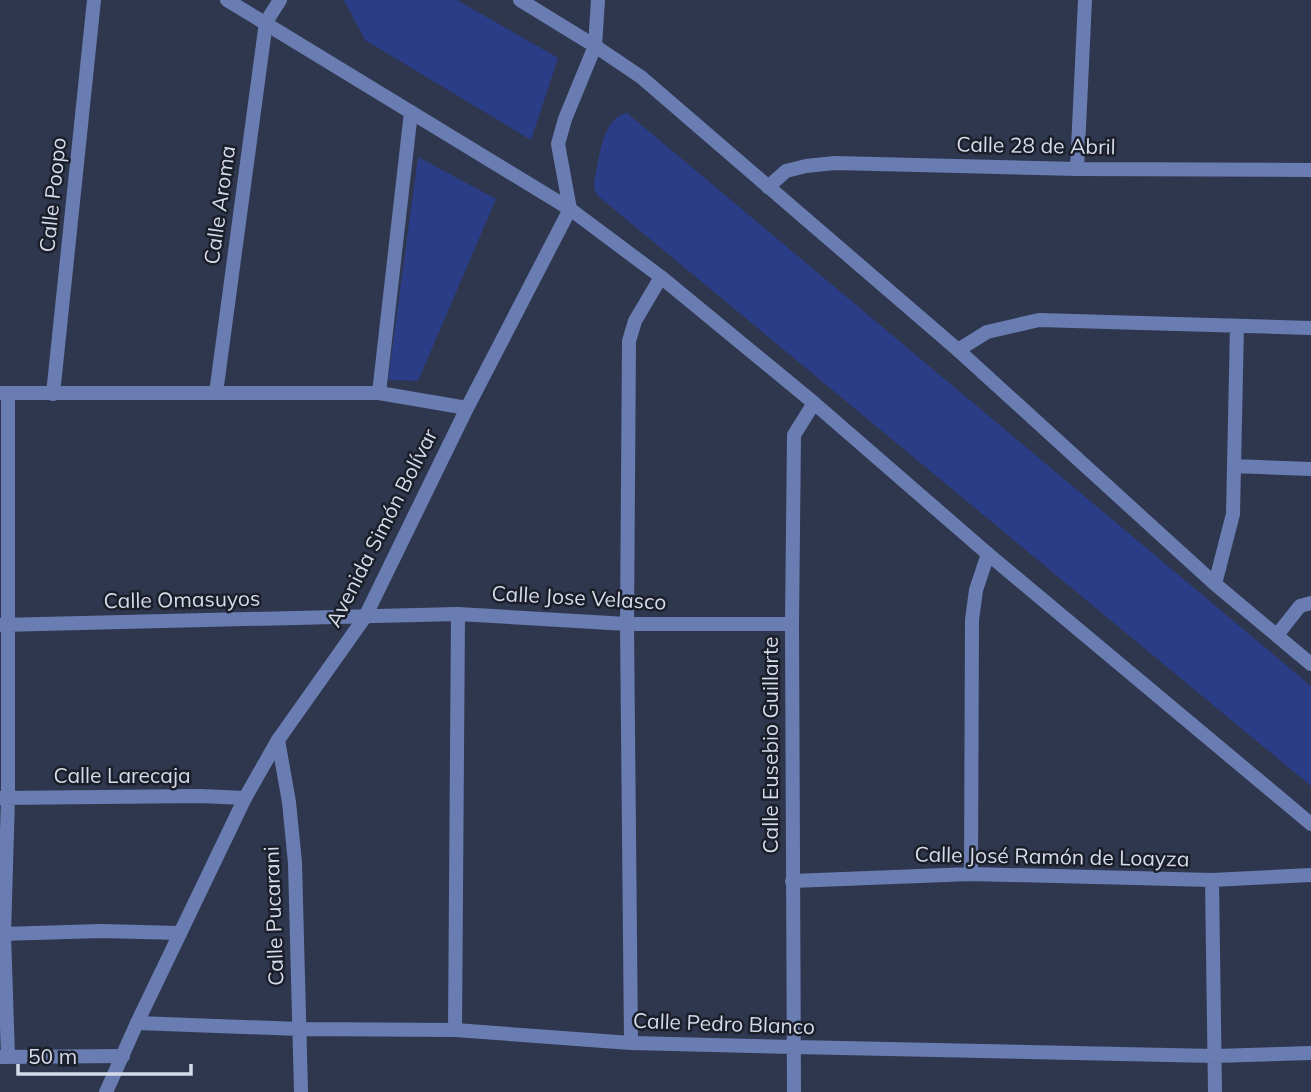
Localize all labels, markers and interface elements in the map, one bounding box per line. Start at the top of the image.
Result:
street label: Calle 28 de Abril [956,131,1116,159]
street label: Calle Poopo [33,136,71,254]
street label: Calle Aroma [198,144,240,266]
street label: Avenida Simón Bolívar [320,424,443,631]
street label: Calle Jose Velasco [491,579,667,615]
street label: Calle Omasuyos [103,585,261,613]
street label: Calle Eusebio Guillarte [757,637,783,853]
street label: Calle Larecaja [54,762,191,788]
street label: Calle José Ramón de Loayza [914,841,1190,871]
street label: Calle Pucarani [258,846,288,986]
street label: Calle Pedro Blanco [633,1007,815,1039]
scale bar [18,1032,191,1076]
text: 50 m [28,1043,77,1069]

